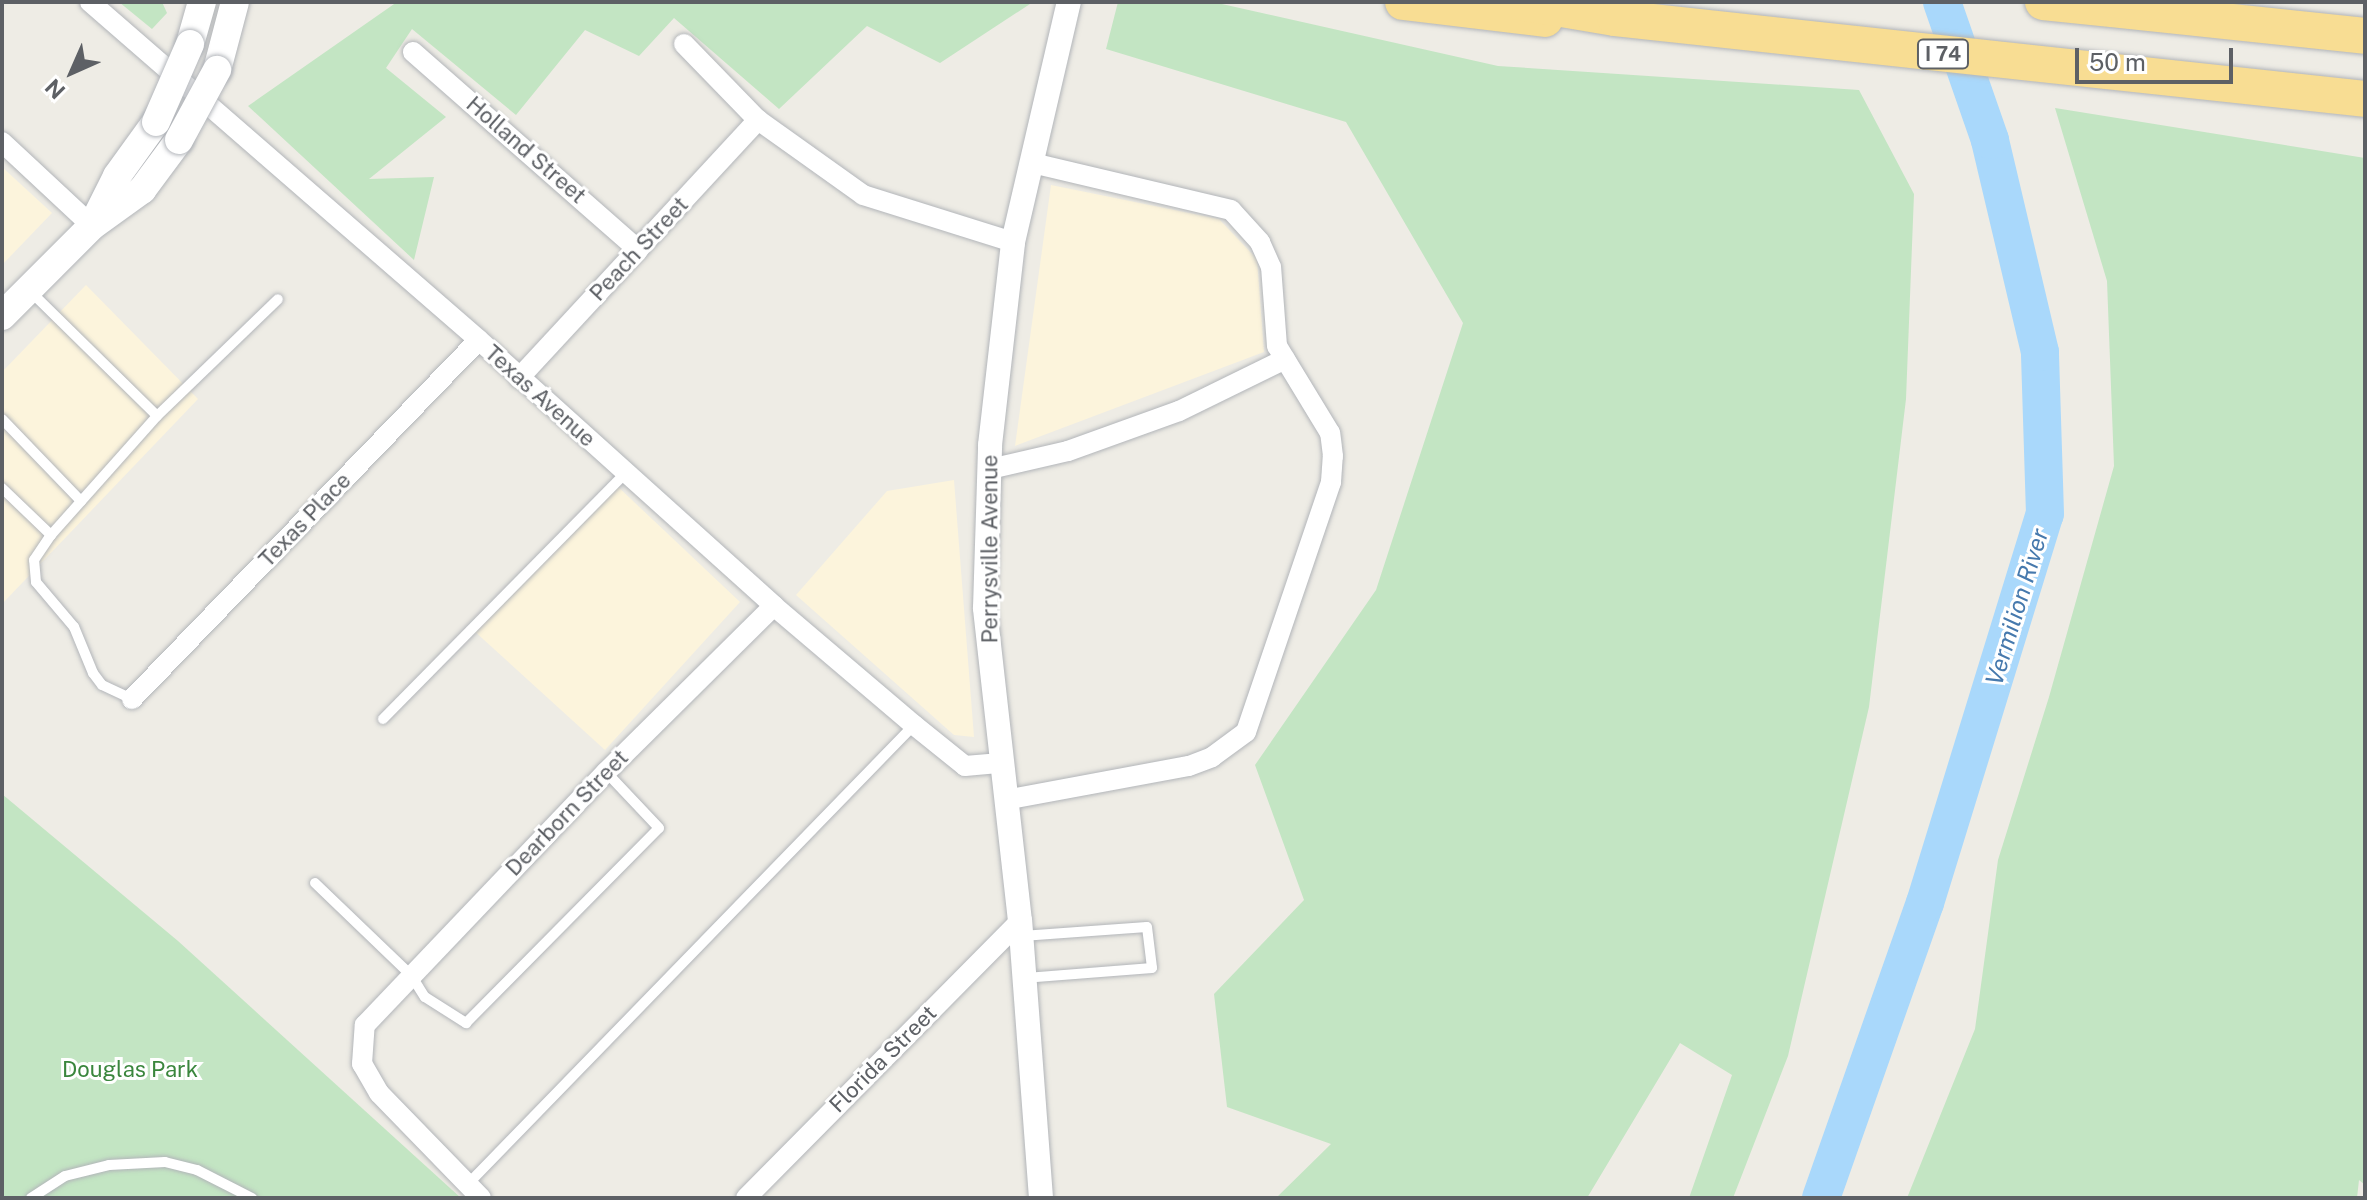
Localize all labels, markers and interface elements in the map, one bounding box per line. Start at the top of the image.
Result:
north arrow [32,32,112,112]
scale bar [2079,32,2237,82]
road number: I 74 [1915,38,1971,70]
text: 50 m [2089,48,2146,76]
text: N [40,74,70,104]
street label: Holland Street [461,91,591,209]
street label: Peach Street [584,192,694,306]
street label: Texas Avenue [479,340,601,452]
street label: Perrysville Avenue [977,455,1003,643]
street label: Texas Place [254,467,356,573]
water label: Vermilion River [1980,525,2054,689]
street label: Dearborn Street [500,745,634,881]
street label: Florida Street [824,1000,942,1118]
park label: Douglas Park [62,1057,198,1083]

